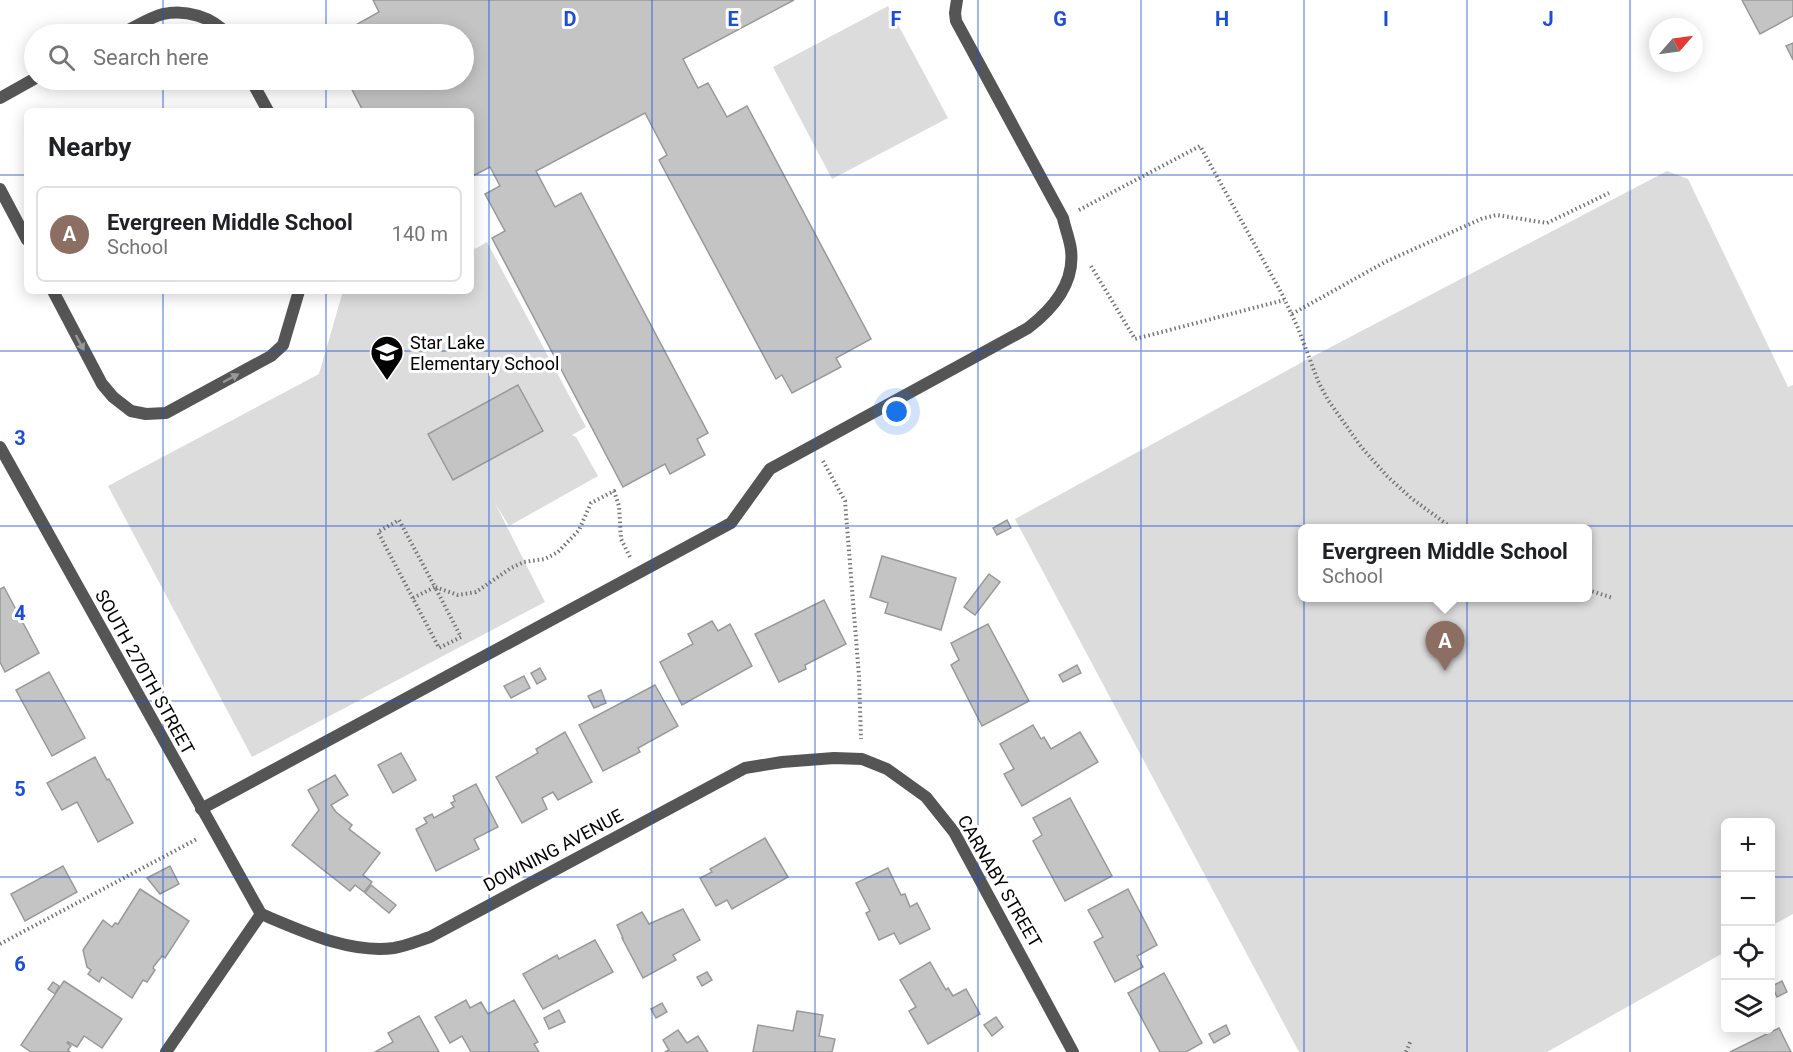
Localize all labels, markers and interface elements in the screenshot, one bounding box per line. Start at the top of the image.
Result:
text: D [564,7,577,31]
text: E [727,7,739,31]
text: F [891,7,902,31]
text: G [1053,7,1067,31]
text: H [1215,7,1229,31]
text: I [1383,7,1389,31]
text: J [1542,7,1554,31]
north arrow [1649,18,1703,72]
search box [24,24,474,90]
icon: search [45,41,78,74]
text: Search here [93,45,209,70]
text: Nearby [48,132,131,162]
text: Evergreen Middle School [107,210,353,235]
text: A [63,222,76,246]
text: 140 m [392,222,448,246]
text: School [107,235,168,259]
place label: Star Lake Elementary School [410,332,559,374]
one-way arrow [75,334,85,352]
school or university icon: Star Lake Elementary School [369,334,405,381]
one-way arrow [222,373,239,383]
your location [882,397,911,426]
text: 3 [14,426,26,450]
popup [1298,524,1592,602]
text: Evergreen Middle School [1322,539,1568,564]
text: School [1322,564,1383,588]
street label: SOUTH 270TH STREET [91,586,199,758]
text: 4 [14,601,26,625]
pin: A [1426,622,1464,671]
text: 5 [14,777,26,801]
street label: DOWNING AVENUE [480,804,626,896]
street label: CARNABY STREET [954,811,1047,951]
map controls [1721,818,1775,1034]
button: + [1721,818,1775,872]
button: − [1721,872,1775,926]
button: locate [1721,926,1775,980]
text: 6 [14,952,26,976]
button: layers [1721,980,1775,1034]

